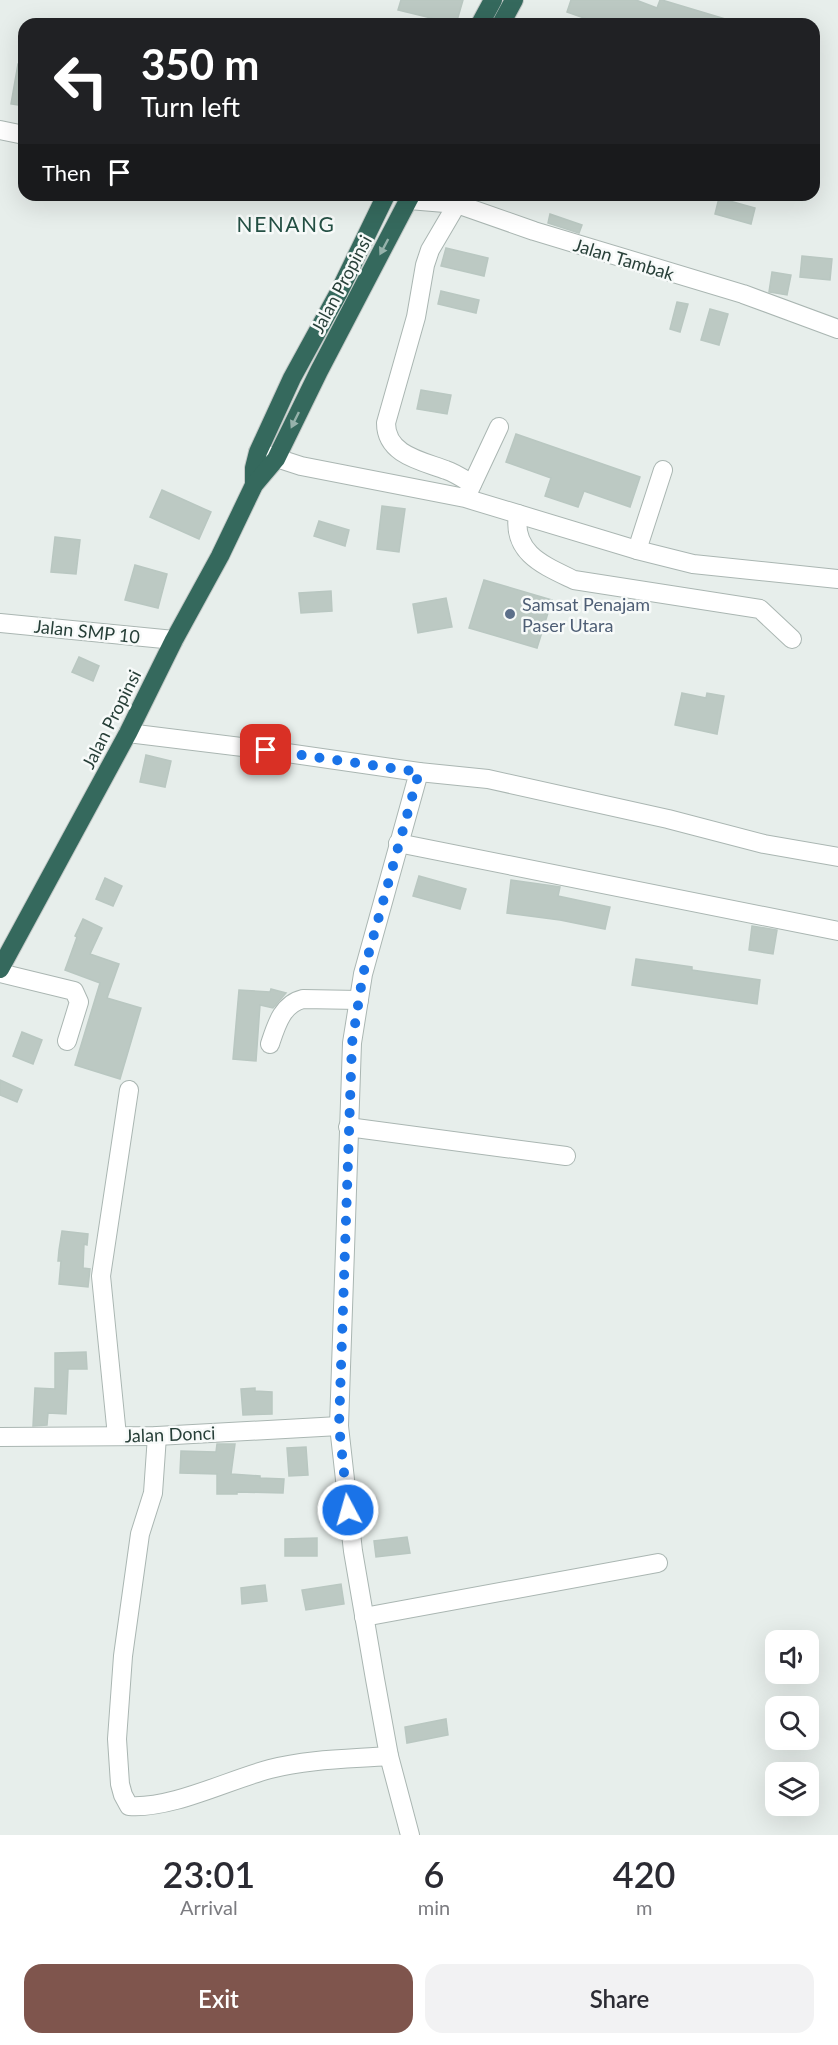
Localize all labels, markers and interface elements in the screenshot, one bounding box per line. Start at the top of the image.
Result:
text: 350 m [141,39,259,89]
icon: left [42,42,120,120]
text: Turn left [141,90,240,123]
icon: arrive [103,156,136,189]
text: Then [42,159,91,186]
district label: NENANG [237,211,335,236]
street label: Jalan Propinsi [306,231,376,337]
street label: Jalan Tambak [571,233,678,285]
one-way arrow [379,239,389,256]
one-way arrow [290,412,300,429]
place label: Samsat Penajam Paser Utara [522,593,650,636]
marker: Samsat Penajam Paser Utara [503,607,517,621]
street label: Jalan SMP 10 [33,615,141,647]
street label: Jalan Propinsi [77,666,145,772]
pin [240,724,291,775]
icon: arrive [249,733,282,766]
street label: Jalan Donci [124,1421,216,1447]
position arrow [316,1478,380,1542]
map controls [765,1630,819,1816]
button: sound [765,1630,819,1684]
button: search [765,1696,819,1750]
button: layers [765,1762,819,1816]
text: 23:01 [163,1852,255,1896]
text: 6 [424,1852,444,1896]
text: 420 [613,1852,675,1896]
text: Arrival [180,1895,238,1919]
text: min [418,1895,450,1919]
text: m [636,1895,652,1919]
button: Exit [24,1964,413,2033]
button: Share [425,1964,814,2033]

